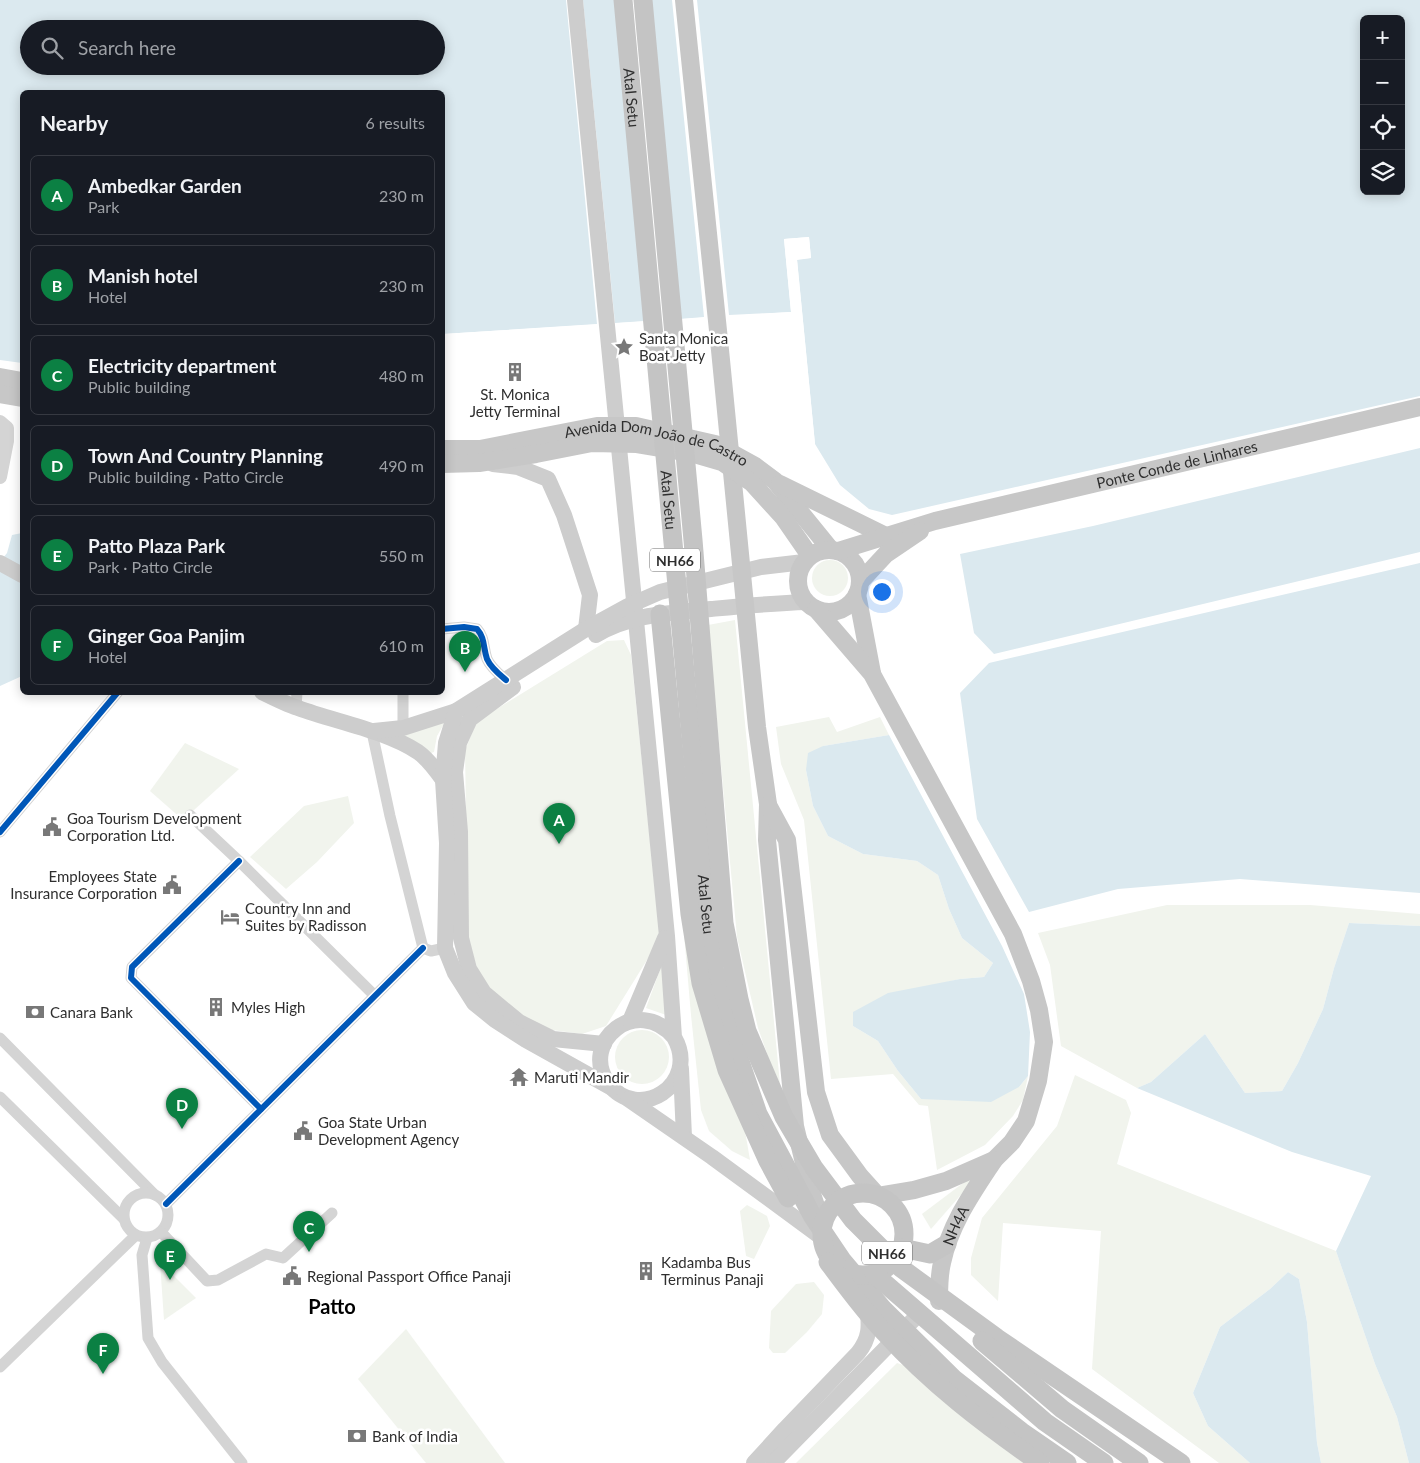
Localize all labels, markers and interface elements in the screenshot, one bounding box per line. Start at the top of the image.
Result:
map controls [1360,15,1405,195]
button: + [1360,15,1405,60]
search box [20,20,445,75]
icon: search [38,34,66,62]
text: Search here [78,36,176,59]
button: − [1360,60,1405,105]
street label: Atal Setu [620,67,644,128]
button: locate [1360,105,1405,150]
text: Nearby [40,110,108,135]
text: 6 results [365,113,425,132]
button: layers [1360,150,1405,195]
text: Ambedkar Garden [88,174,242,197]
text: A [51,186,63,205]
text: 230 m [379,186,424,205]
text: Park [88,197,119,216]
text: Manish hotel [88,264,198,287]
text: B [52,276,62,295]
text: 230 m [379,276,424,295]
text: Hotel [88,287,127,306]
place label: Santa Monica Boat Jetty [639,329,728,364]
place icon: Santa Monica Boat Jetty [613,336,635,358]
text: Electricity department [88,354,276,377]
building icon: St. Monica Jetty Terminal [504,361,526,383]
text: C [52,366,62,385]
text: 480 m [379,366,424,385]
text: Public building [88,377,190,396]
place label: St. Monica Jetty Terminal [470,385,560,420]
street label: Avenida Dom João de Castro [563,416,752,470]
street label: Ponte Conde de Linhares [1095,437,1259,492]
text: Town And Country Planning [88,444,323,467]
text: D [51,456,63,475]
text: 490 m [379,456,424,475]
text: Public building · Patto Circle [88,467,284,486]
street label: Atal Setu [657,469,681,530]
text: Patto Plaza Park [88,534,225,557]
text: E [52,546,62,565]
text: 550 m [379,546,424,565]
road number: NH66 [650,548,700,572]
text: Park · Patto Circle [88,557,213,576]
your location [869,579,895,605]
text: Ginger Goa Panjim [88,624,245,647]
pin: B [449,631,481,672]
text: F [52,636,62,655]
text: 610 m [379,636,424,655]
text: Hotel [88,647,127,666]
pin: A [543,803,575,844]
place label: Goa Tourism Development Corporation Ltd. [67,809,242,844]
public building icon: Goa Tourism Development Corporation Ltd. [41,816,63,838]
place label: Employees State Insurance Corporation [10,867,157,902]
public building icon: Employees State Insurance Corporation [161,874,183,896]
street label: Atal Setu [695,874,718,935]
place label: Country Inn and Suites by Radisson [245,899,367,934]
hotel icon: Country Inn and Suites by Radisson [219,906,241,928]
building icon: Myles High [205,996,227,1018]
place label: Myles High [231,998,305,1016]
bank icon: Canara Bank [24,1001,46,1023]
place label: Canara Bank [50,1003,133,1021]
temple icon: Maruti Mandir [508,1066,530,1088]
place label: Maruti Mandir [534,1068,630,1086]
pin: D [166,1088,198,1129]
place label: Goa State Urban Development Agency [318,1113,459,1148]
public building icon: Goa State Urban Development Agency [292,1120,314,1142]
street label: NH4A [938,1202,973,1248]
pin: C [293,1211,325,1252]
pin: E [154,1239,186,1280]
road number: NH66 [862,1242,912,1264]
place label: Kadamba Bus Terminus Panaji [661,1253,764,1288]
building icon: Kadamba Bus Terminus Panaji [635,1260,657,1282]
public building icon: Regional Passport Office Panaji [281,1265,303,1287]
place label: Regional Passport Office Panaji [307,1267,511,1285]
district label: Patto [308,1294,356,1318]
pin: F [87,1333,119,1374]
bank icon: Bank of India [346,1425,368,1447]
place label: Bank of India [372,1427,458,1445]

